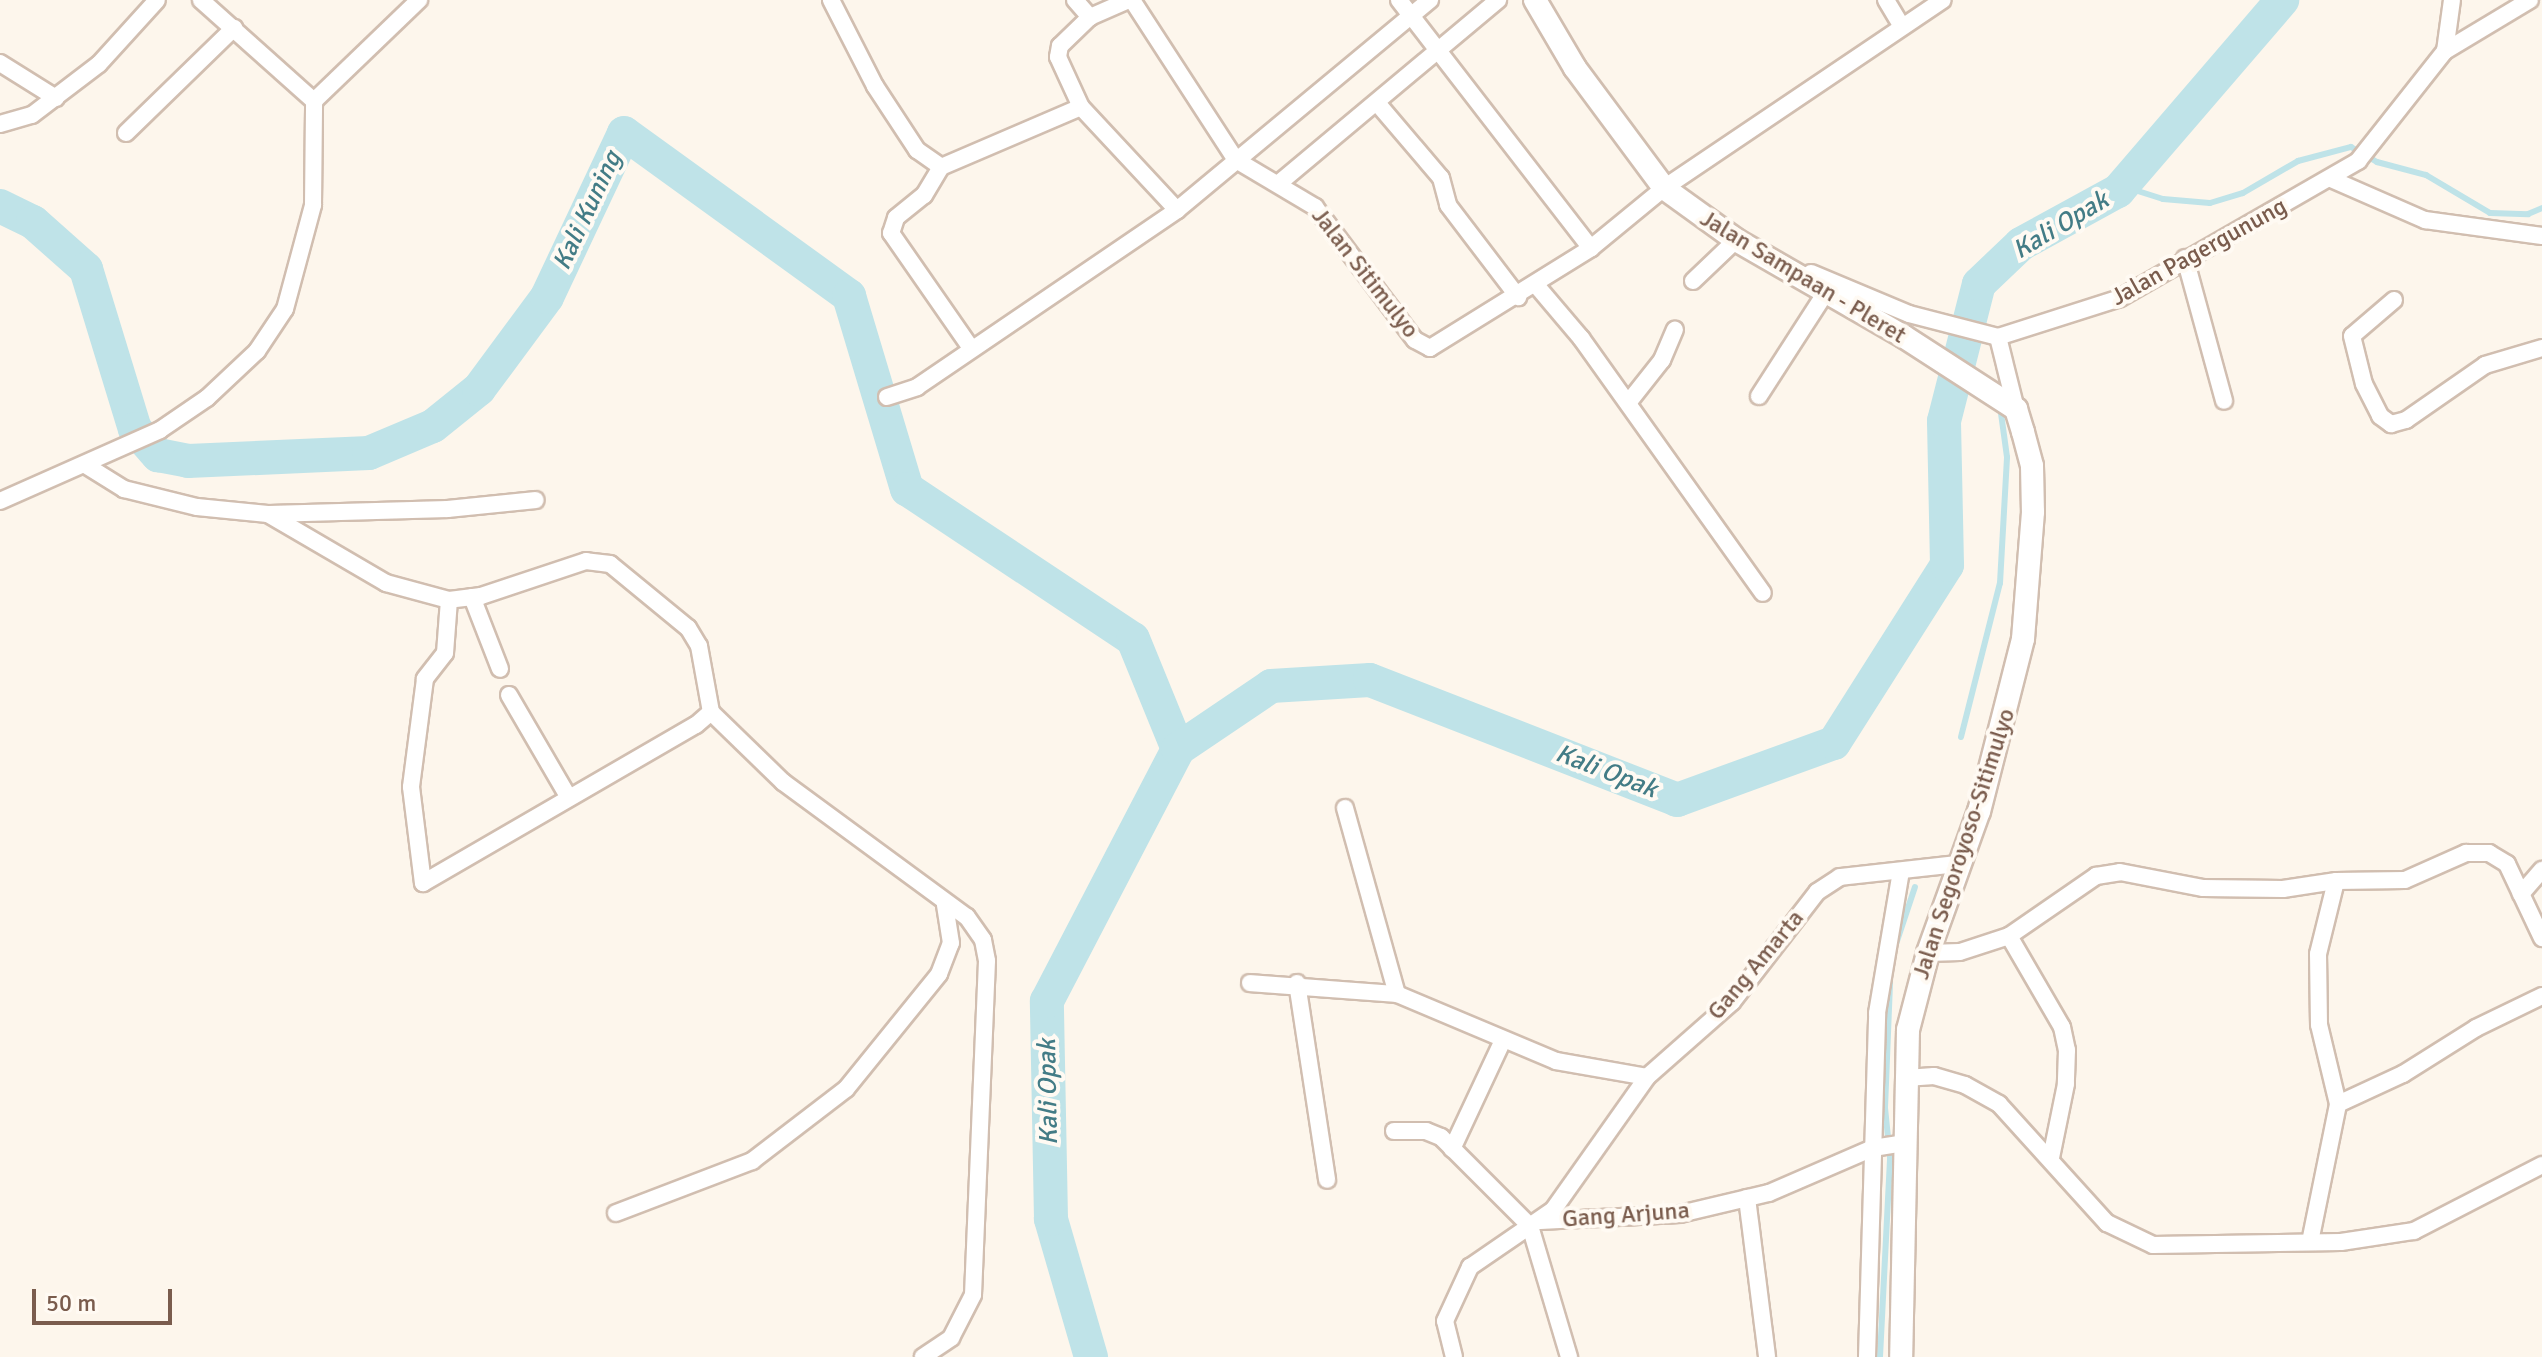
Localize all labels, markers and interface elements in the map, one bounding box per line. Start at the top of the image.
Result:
water label: Kali Kuning [547,147,629,275]
water label: Kali Opak [2008,185,2114,267]
street label: Jalan Pagergunung [2106,192,2292,312]
street label: Jalan Sitimulyo [1305,202,1425,344]
street label: Jalan Sampaan - Pleret [1695,204,1911,350]
street label: Jalan Segoroyoso-Sitimulyo [1907,705,2021,983]
water label: Kali Opak [1551,738,1661,806]
street label: Gang Amarta [1702,904,1810,1026]
water label: Kali Opak [1032,1039,1066,1145]
street label: Gang Arjuna [1561,1196,1691,1234]
scale bar [36,1273,176,1323]
text: 50 m [46,1288,96,1318]

